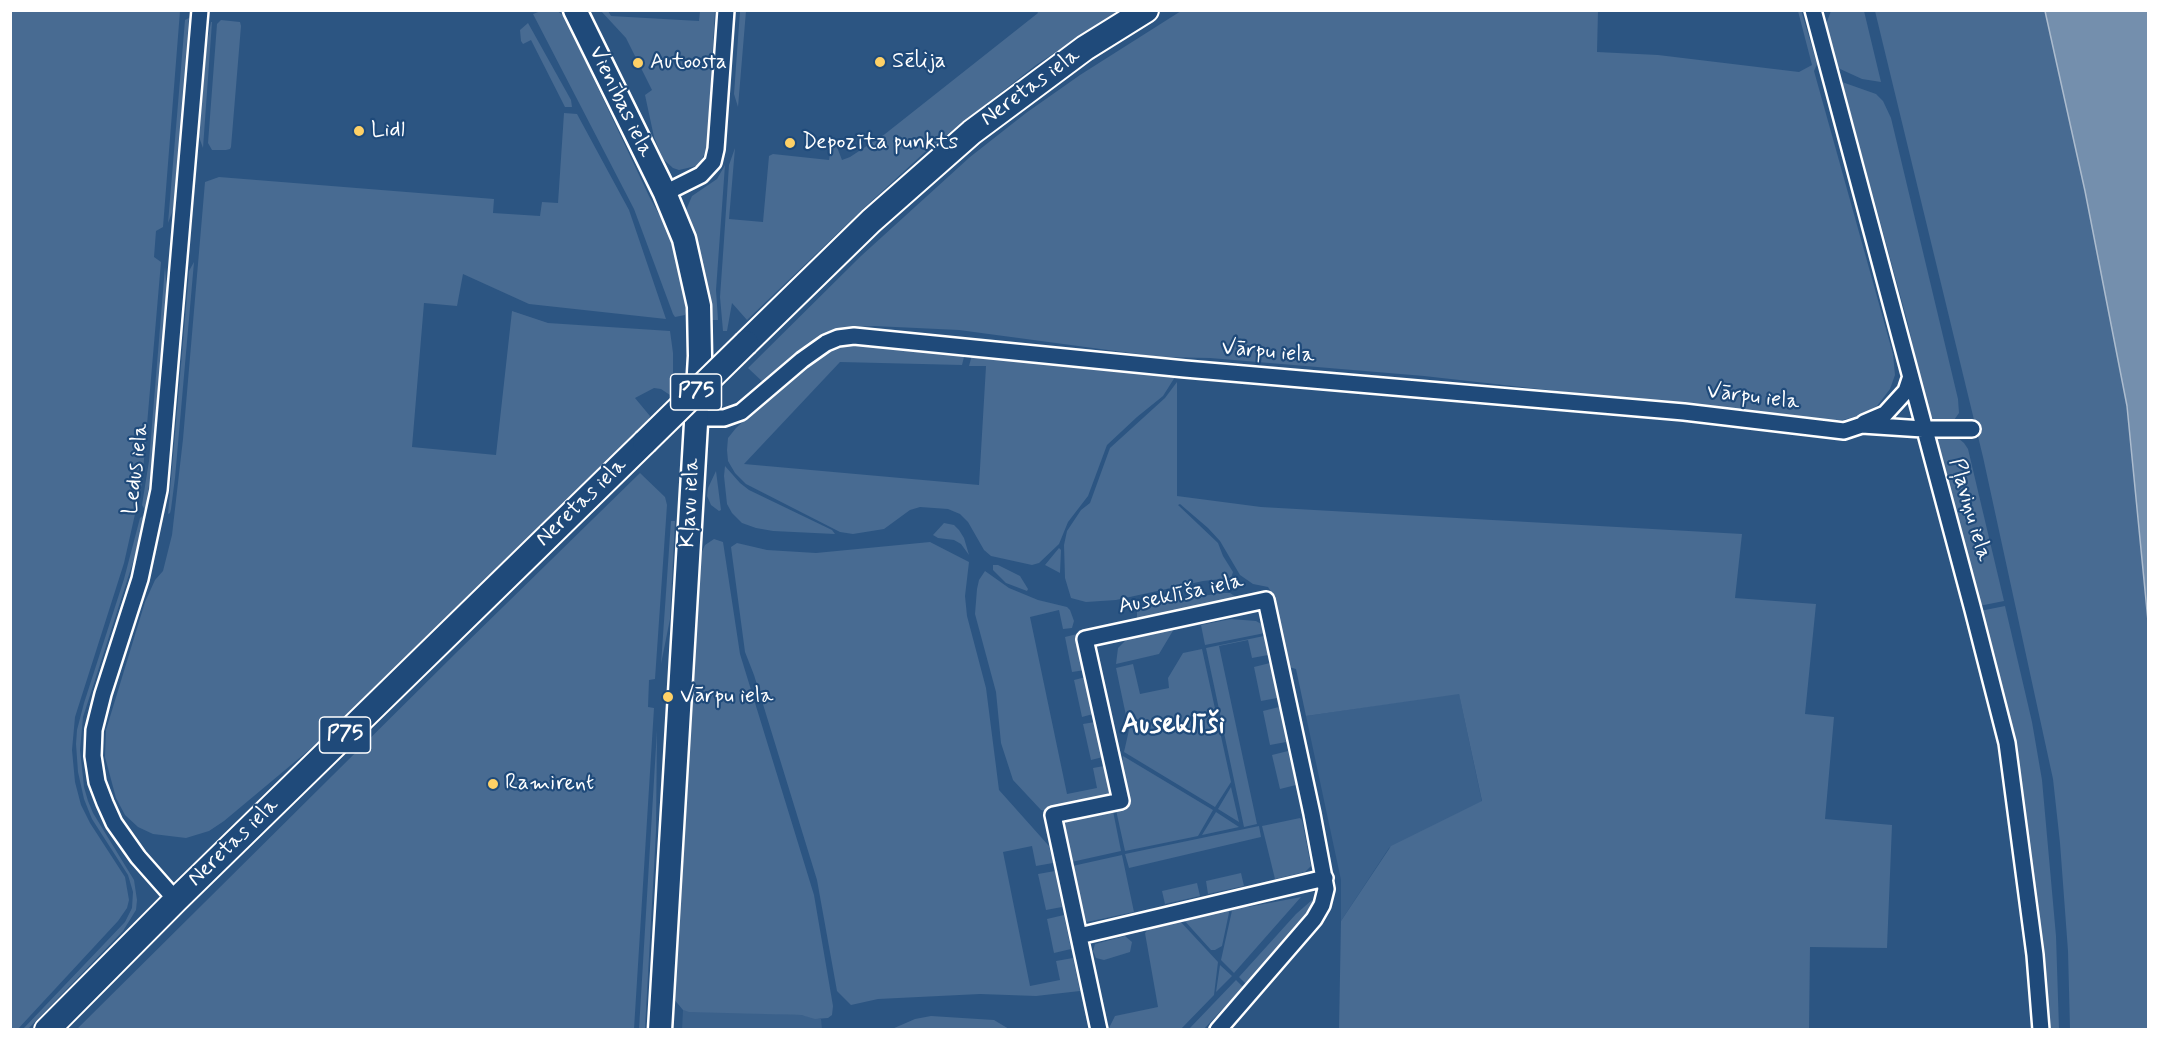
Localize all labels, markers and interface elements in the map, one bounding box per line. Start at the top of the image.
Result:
street label: Vienības iela [582,42,658,162]
street label: Neretas iela [976,43,1086,133]
place label: Sēlija [892,49,946,75]
place label: Autoosta [650,50,727,76]
marker: Sēlija [873,55,887,69]
marker: Autoosta [631,56,645,70]
place label: Lidl [371,118,405,144]
marker: Lidl [352,124,366,138]
place label: Depozīta punkts [802,130,958,156]
marker: Depozīta punkts [783,136,797,150]
street label: Vārpu iela [1220,336,1316,370]
road number: P75 [670,374,722,410]
street label: Vārpu iela [1705,379,1801,417]
street label: Ledus iela [118,422,156,516]
street label: Neretas iela [531,453,633,553]
street label: Pļaviņu iela [1942,456,1996,564]
street label: Kļavu iela [675,458,707,548]
street label: Auseklīša iela [1116,569,1246,621]
place label: Vārpu iela [680,684,773,710]
marker: Vārpu iela [661,690,675,704]
district label: Auseklīši [1121,709,1225,743]
road number: P75 [320,717,370,753]
place label: Ramirent [505,771,594,797]
marker: Ramirent [486,777,500,791]
street label: Neretas iela [183,793,285,893]

